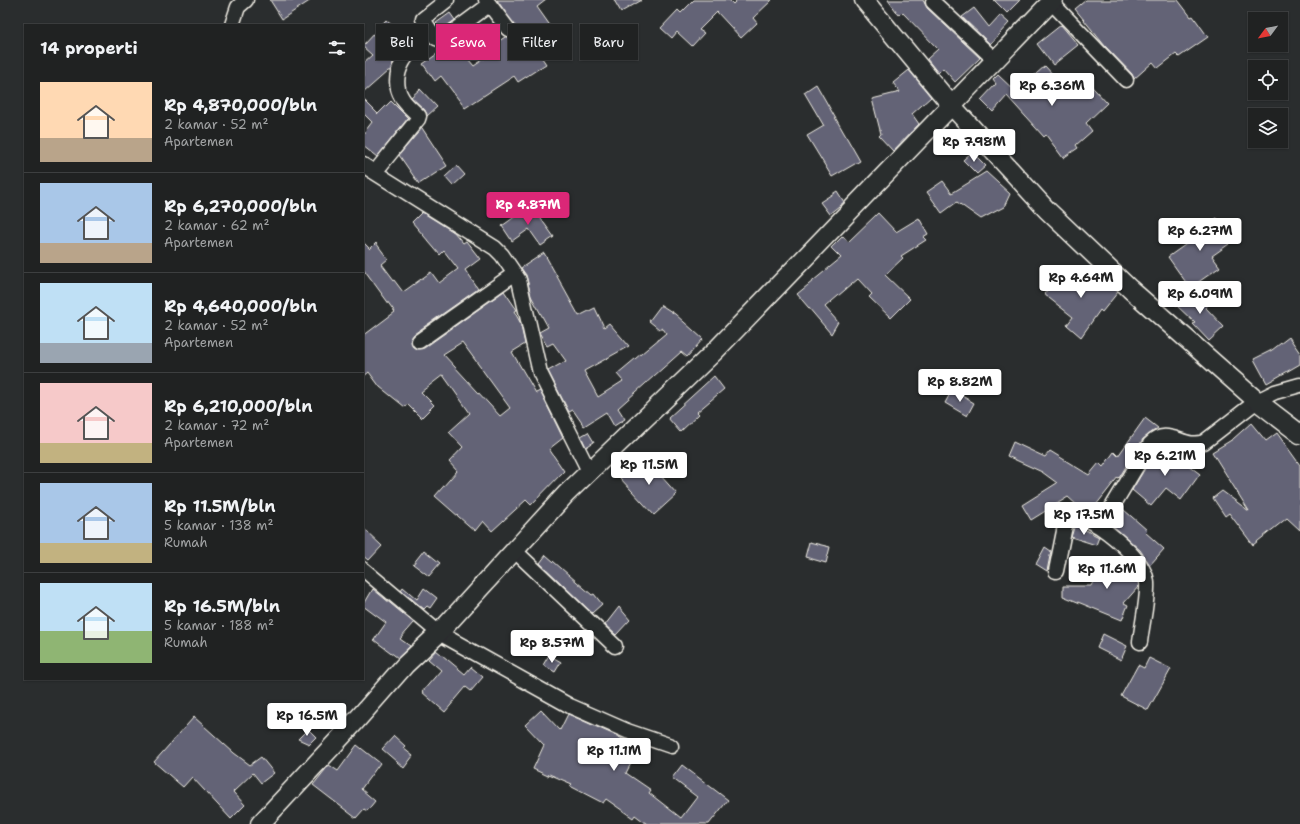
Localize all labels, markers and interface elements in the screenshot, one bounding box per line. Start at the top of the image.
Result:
north arrow [1248,12,1288,52]
map controls [1248,12,1288,148]
chip: Beli [376,24,428,60]
chip: Sewa [436,24,500,60]
chip: Filter [508,24,572,60]
chip: Baru [580,24,638,60]
text: 14 properti [40,37,138,59]
icon: filters [326,37,348,59]
button: locate [1248,60,1288,100]
pin: Rp 6.36M [1011,73,1093,107]
text: Rp 6.36M [1019,77,1085,94]
text: Rp 4,870,000/bln [164,94,317,116]
icon: home [72,98,120,146]
button: layers [1248,108,1288,148]
text: 2 kamar · 52 m² [164,116,268,133]
pin: Rp 7.98M [933,129,1015,163]
text: Apartemen [164,133,233,150]
text: Rp 7.98M [942,133,1006,150]
pin: Rp 4.87M [487,192,569,226]
text: Rp 6,270,000/bln [164,195,317,217]
text: Rp 4.87M [495,196,561,213]
icon: home [72,199,120,247]
text: 2 kamar · 62 m² [164,217,269,234]
pin: Rp 6.27M [1159,218,1241,252]
text: Rp 6.27M [1167,222,1233,239]
text: Apartemen [164,234,233,251]
pin: Rp 4.64M [1040,265,1122,299]
text: Rp 4.64M [1048,269,1114,286]
pin: Rp 6.09M [1159,281,1241,315]
text: Rp 6.09M [1167,285,1233,302]
text: Rp 4,640,000/bln [164,295,317,317]
icon: home [72,299,120,347]
text: 2 kamar · 52 m² [164,317,268,334]
text: Apartemen [164,334,233,351]
pin: Rp 8.82M [919,369,1001,403]
text: Rp 8.82M [927,373,993,390]
text: Rp 6,210,000/bln [164,395,313,417]
icon: home [72,399,120,447]
text: 2 kamar · 72 m² [164,417,269,434]
text: Apartemen [164,434,233,451]
pin: Rp 6.21M [1124,443,1206,477]
text: Rp 6.21M [1134,447,1196,464]
pin: Rp 11.5M [608,452,690,486]
text: Rp 11.5M [620,456,678,473]
text: Rp 11.5M/bln [164,495,276,517]
icon: home [72,499,120,547]
pin: Rp 17.5M [1043,502,1125,536]
text: Rp 17.5M [1054,506,1114,523]
text: 5 kamar · 138 m² [164,517,274,534]
text: Rumah [164,534,208,551]
pin: Rp 11.6M [1066,556,1148,590]
text: Rp 11.6M [1078,560,1136,577]
text: Rp 16.5M/bln [164,595,280,617]
icon: home [72,599,120,647]
text: 5 kamar · 188 m² [164,617,274,634]
pin: Rp 8.57M [511,630,593,664]
text: Rumah [164,634,208,651]
text: Rp 8.57M [520,634,584,651]
pin: Rp 16.5M [266,703,348,737]
text: Rp 16.5M [276,707,338,724]
pin: Rp 11.1M [573,738,655,772]
text: Rp 11.1M [587,742,641,759]

